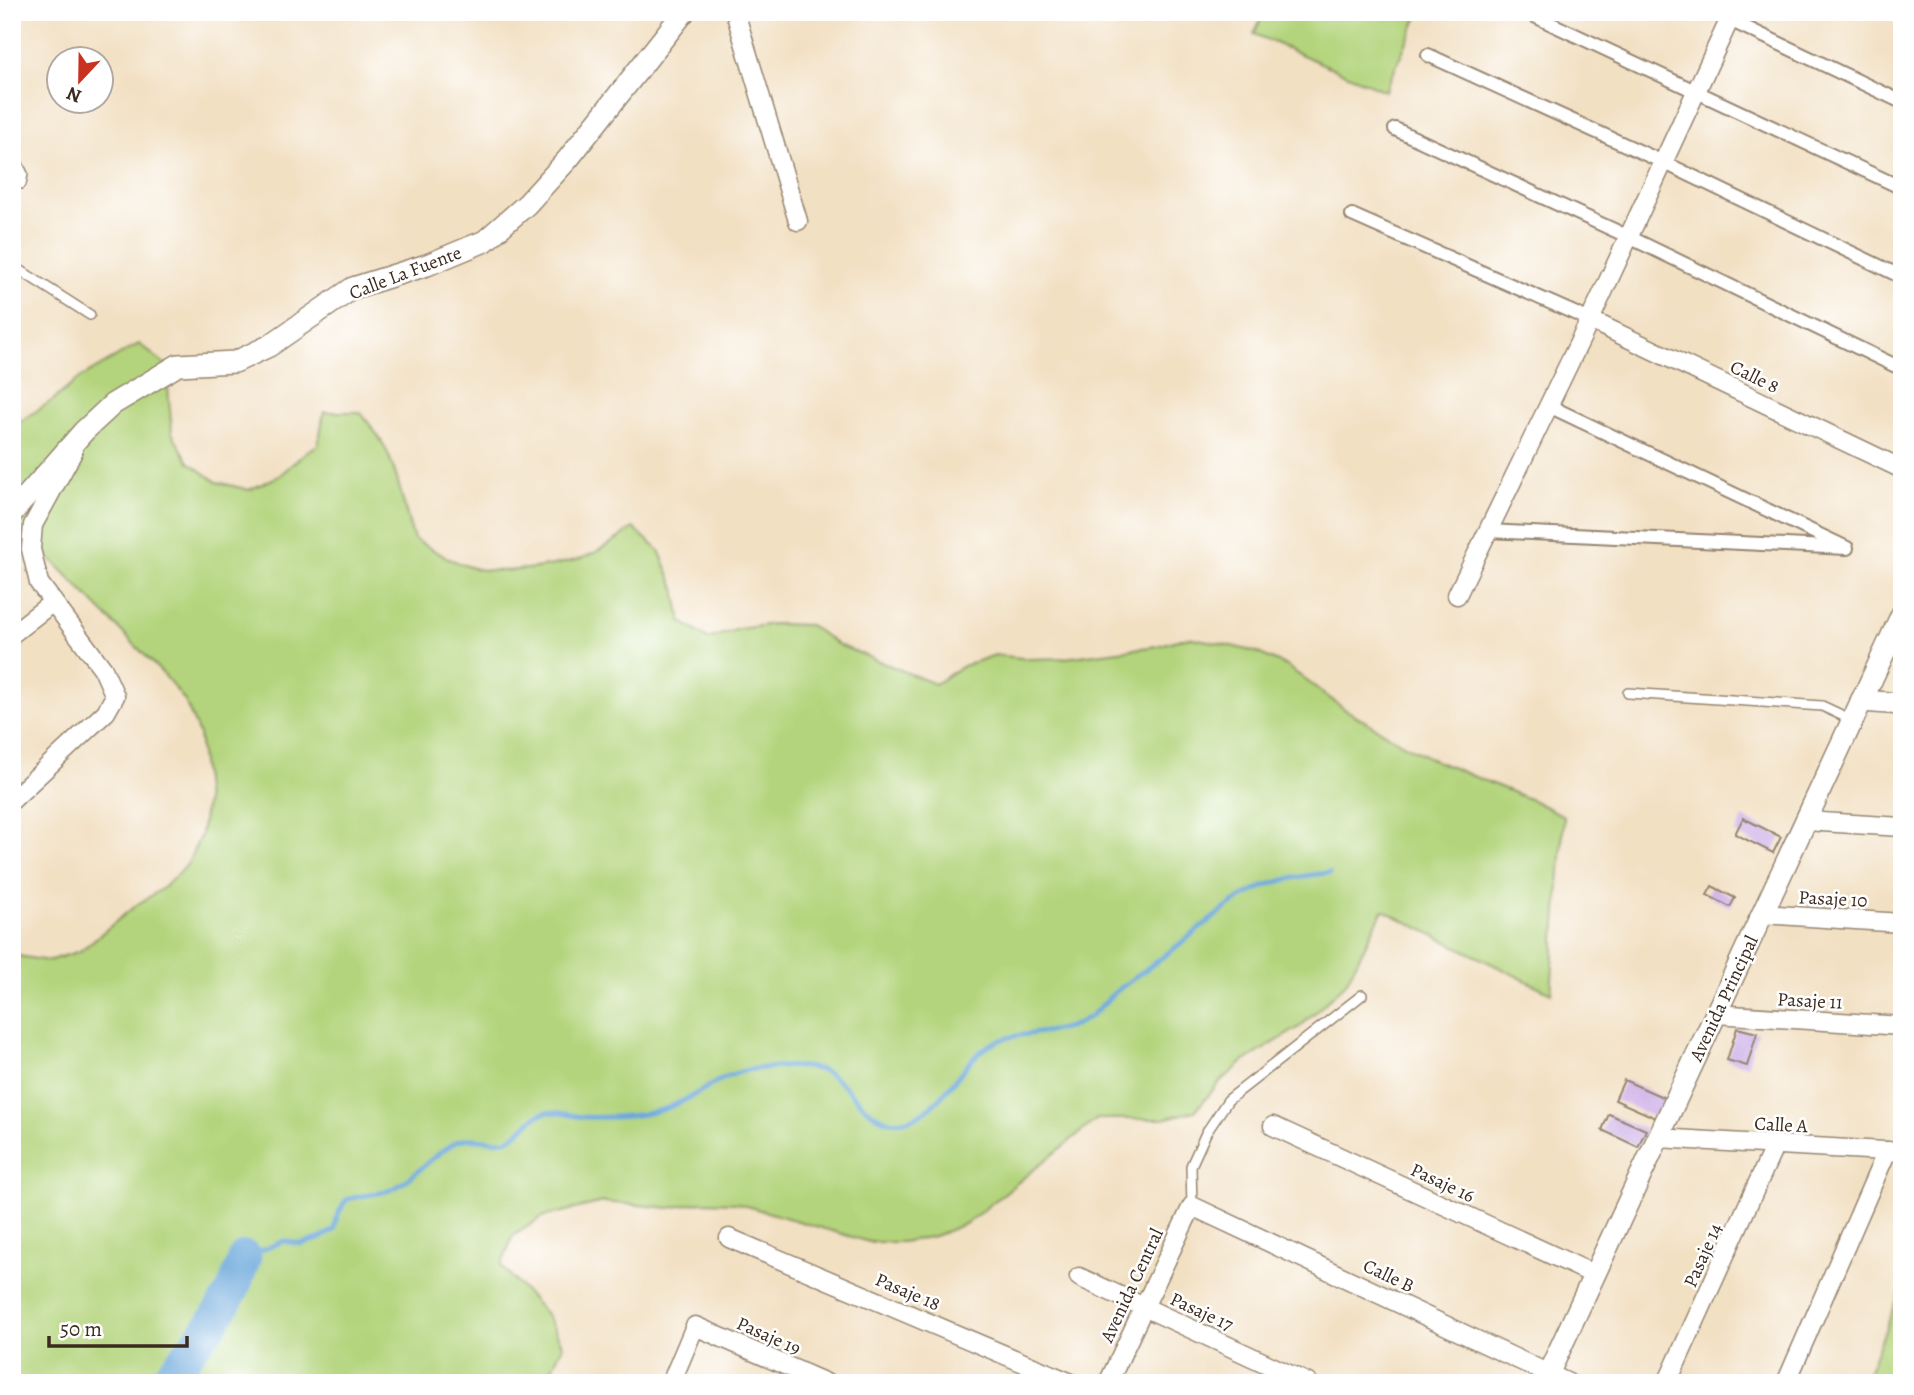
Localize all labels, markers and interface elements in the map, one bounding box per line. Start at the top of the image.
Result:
north arrow [46,46,116,116]
text: N [63,80,85,109]
street label: Calle La Fuente [345,240,465,306]
street label: Calle 8 [1726,354,1783,400]
street label: Pasaje 10 [1798,884,1868,914]
street label: Avenida Principal [1683,931,1765,1067]
street label: Pasaje 11 [1777,986,1844,1016]
street label: Calle A [1754,1111,1809,1139]
street label: Pasaje 16 [1406,1157,1479,1209]
street label: Pasaje 14 [1677,1219,1729,1292]
street label: Avenida Central [1094,1224,1170,1348]
street label: Calle B [1359,1253,1418,1299]
street label: Pasaje 18 [871,1267,944,1317]
street label: Pasaje 17 [1166,1286,1237,1338]
scale bar [49,1304,187,1348]
street label: Pasaje 19 [732,1310,805,1362]
text: 50 m [60,1315,102,1343]

